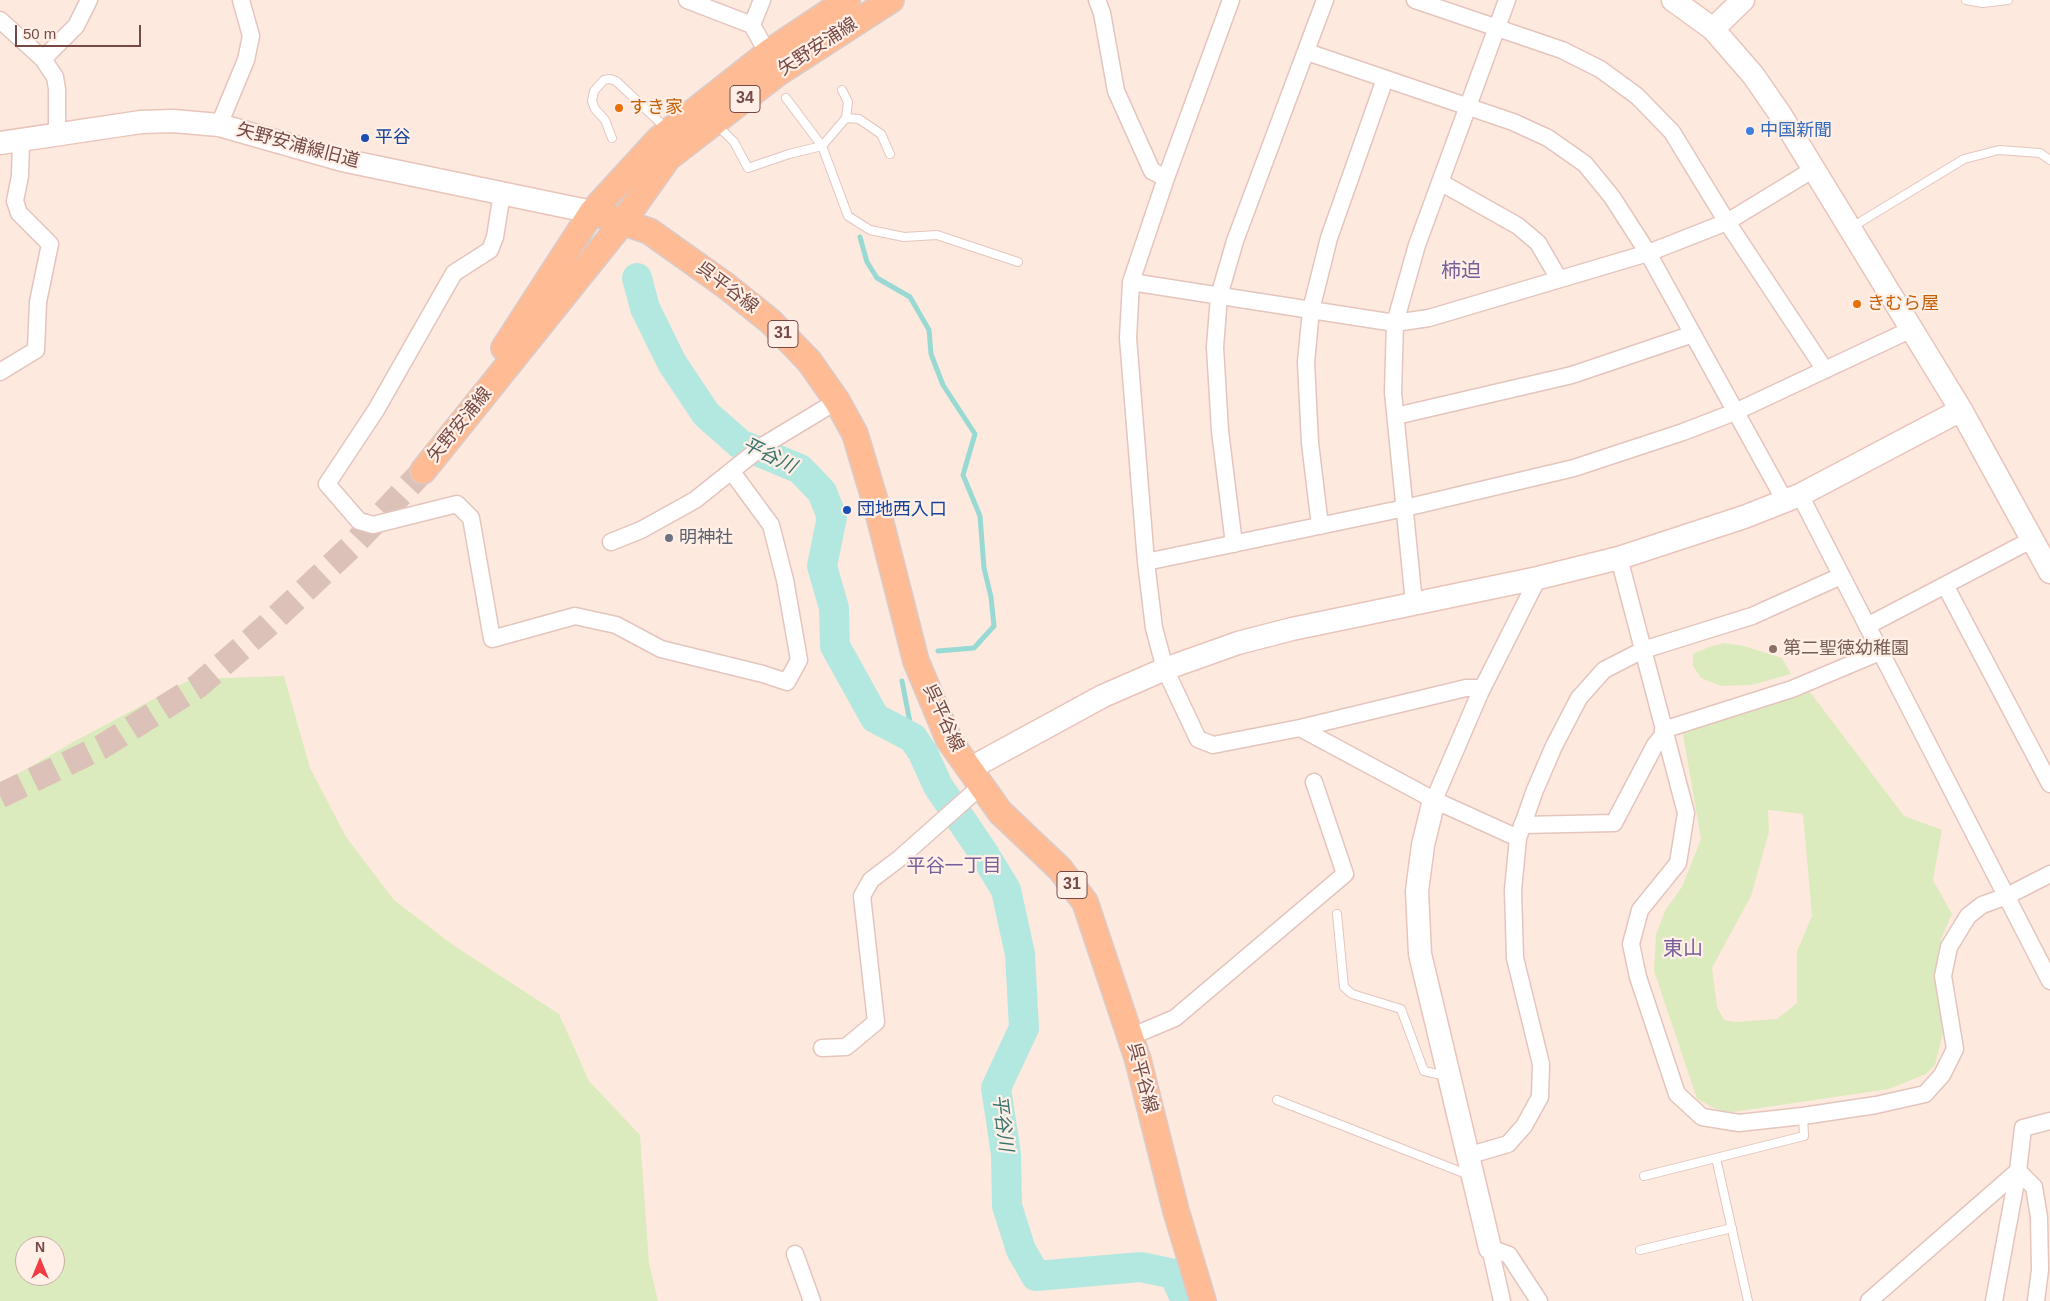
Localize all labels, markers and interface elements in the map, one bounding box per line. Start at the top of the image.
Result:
street label: 矢野安浦線 [774,13,862,81]
scale bar [18,15,144,47]
text: 50 m [23,25,56,42]
road number: 34 [730,86,760,112]
place label: すき家 [629,97,683,119]
marker: すき家 [613,102,625,114]
street label: 矢野安浦線旧道 [234,119,362,173]
place label: 中国新聞 [1760,120,1832,142]
marker: 中国新聞 [1744,125,1756,137]
place label: 平谷 [375,127,411,149]
marker: 平谷 [359,132,371,144]
street label: 呉平谷線 [692,258,762,318]
district label: 柿迫 [1441,259,1481,283]
place label: きむら屋 [1867,293,1939,315]
marker: きむら屋 [1851,298,1863,310]
road number: 31 [768,320,798,348]
street label: 矢野安浦線 [423,383,497,467]
water label: 平谷川 [738,433,800,479]
place label: 団地西入口 [857,499,947,521]
marker: 団地西入口 [841,504,853,516]
place label: 明神社 [679,527,733,549]
marker: 明神社 [663,532,675,544]
place label: 第二聖徳幼稚園 [1783,638,1909,660]
marker: 第二聖徳幼稚園 [1767,643,1779,655]
street label: 呉平谷線 [918,681,968,755]
district label: 平谷一丁目 [907,856,1001,878]
road number: 31 [1057,872,1087,898]
district label: 東山 [1663,937,1703,961]
street label: 呉平谷線 [1122,1040,1162,1116]
water label: 平谷川 [987,1093,1017,1153]
north arrow [15,1236,65,1286]
text: N [35,1239,45,1255]

